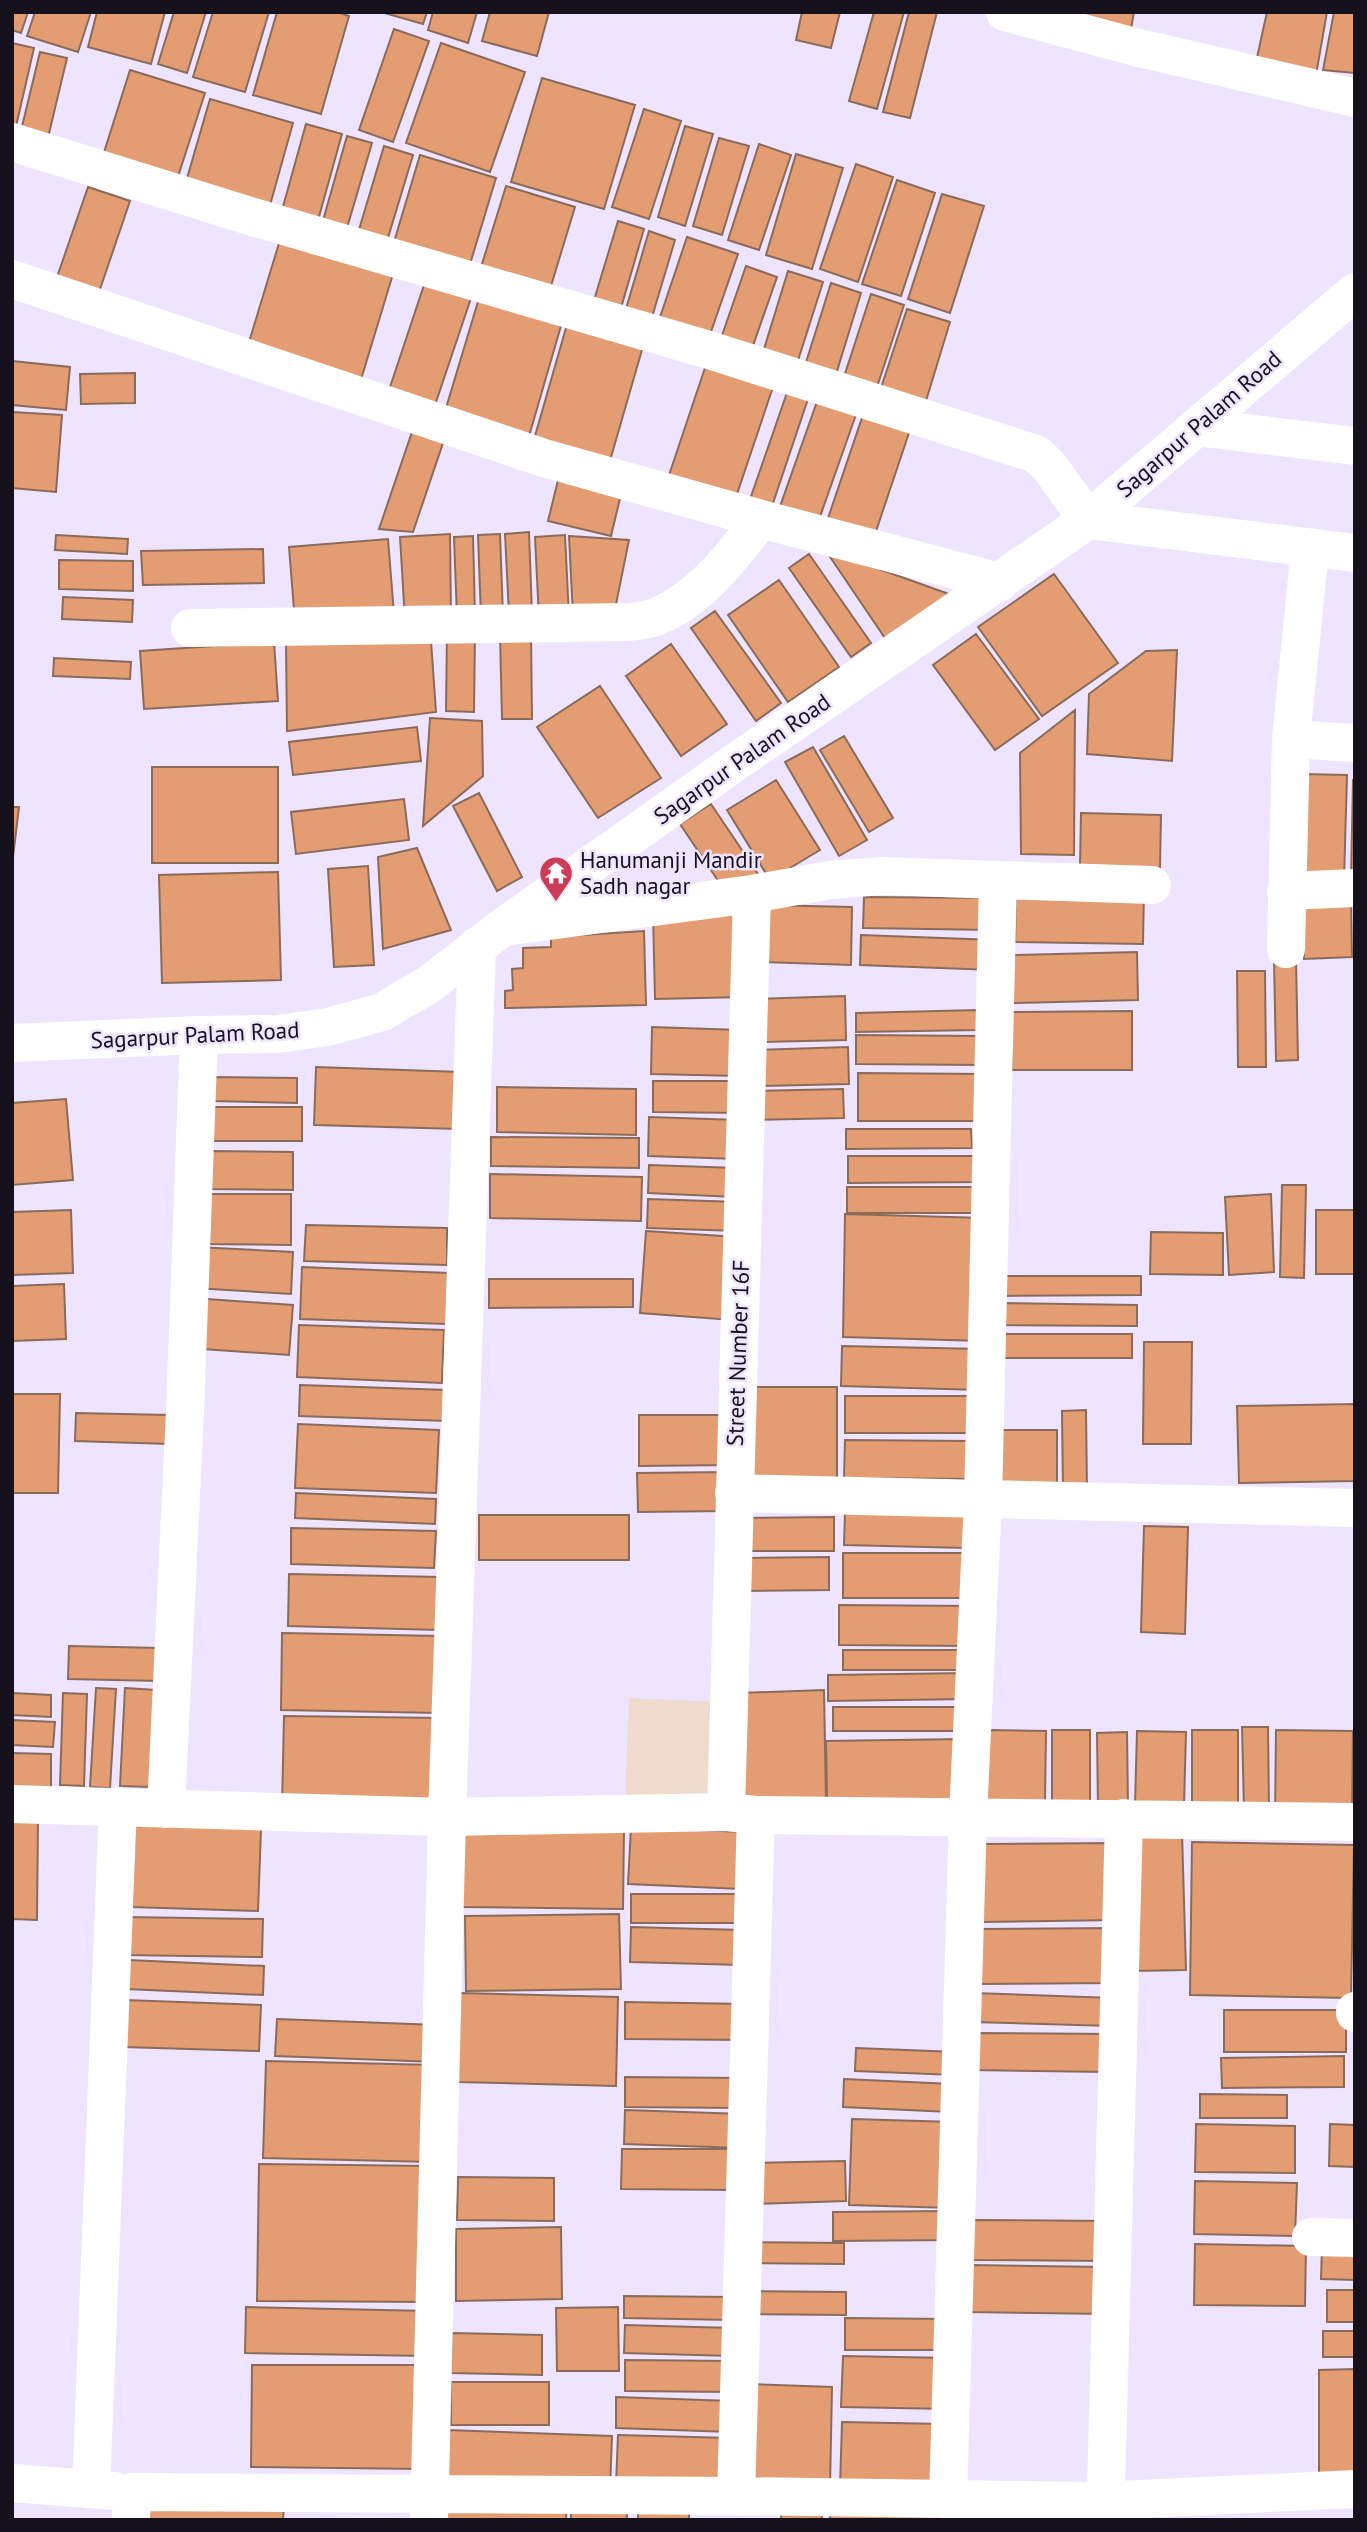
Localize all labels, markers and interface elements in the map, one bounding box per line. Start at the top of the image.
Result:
street label: Sagarpur Palam Road [1110,344,1287,503]
street label: Sagarpur Palam Road [648,687,836,830]
place label: Hanumanji Mandir Sadh nagar [580,845,762,900]
temple icon: Hanumanji Mandir Sadh nagar [537,854,575,903]
street label: Sagarpur Palam Road [90,1015,300,1054]
street label: Street Number 16F [720,1259,755,1447]

